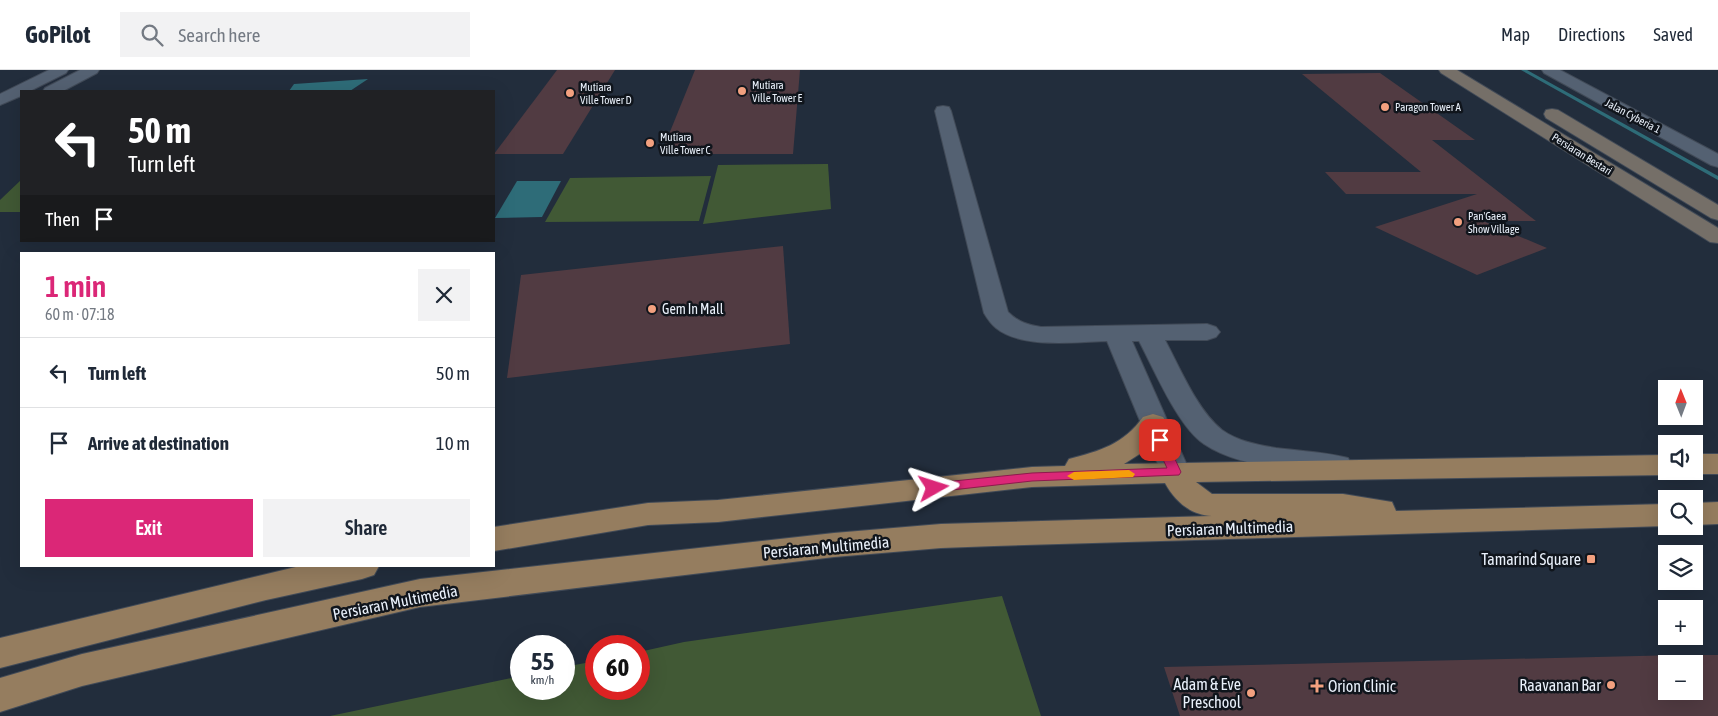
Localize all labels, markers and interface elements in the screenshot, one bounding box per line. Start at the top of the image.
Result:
search box [120,12,470,57]
text: GoPilot [25,21,90,48]
icon: search [138,21,166,49]
text: Search here [178,24,260,46]
text: Map [1501,24,1530,45]
text: Directions [1558,24,1625,45]
text: Saved [1653,24,1693,45]
place label: Mutiara Ville Tower E [752,79,803,104]
place label: Mutiara Ville Tower D [580,81,632,106]
marker: Mutiara Ville Tower E [736,85,748,97]
marker: Mutiara Ville Tower D [564,87,576,99]
street label: Jalan Cyberia 1 [1603,96,1663,136]
marker: Paragon Tower A [1379,101,1391,113]
place label: Paragon Tower A [1395,101,1461,113]
icon: left [45,110,110,175]
text: 50 m [128,110,191,150]
place label: Mutiara Ville Tower C [660,131,711,156]
street label: Persiaran Bestari [1550,131,1614,177]
marker: Mutiara Ville Tower C [644,137,656,149]
text: Turn left [128,151,195,177]
icon: arrive [90,205,118,233]
text: Then [45,208,80,230]
place label: Pan'Gaea Show Village [1468,210,1519,235]
marker: Pan'Gaea Show Village [1452,216,1464,228]
text: 1 min [45,269,106,303]
button: close [418,269,470,321]
place label: Gem In Mall [662,301,724,317]
marker: Gem In Mall [646,303,658,315]
text: 60 m · 07:18 [45,305,115,323]
icon: left [45,359,73,387]
text: Turn left [88,362,146,384]
text: 50 m [436,362,470,384]
north arrow [1658,380,1702,425]
map controls [1658,380,1703,700]
pin [1139,419,1181,461]
icon: arrive [1146,426,1174,454]
icon: arrive [45,429,73,457]
text: Arrive at destination [88,432,229,454]
text: 10 m [436,432,470,454]
button: sound [1658,435,1703,480]
position arrow [907,461,959,513]
button: search [1658,490,1703,535]
button: Exit [45,499,253,557]
button: Share [263,499,470,557]
street label: Persiaran Multimedia [1166,517,1294,539]
street label: Persiaran Multimedia [762,533,890,561]
button: layers [1658,545,1703,590]
place label: Tamarind Square [1481,550,1581,569]
marker: Tamarind Square [1585,553,1597,565]
street label: Persiaran Multimedia [331,581,459,623]
button: + [1658,600,1703,645]
speed limit sign: 60 [585,635,650,700]
text: 55 [531,647,554,675]
button: − [1658,655,1703,700]
text: km/h [531,673,554,687]
place label: Adam & Eve Preschool [1173,675,1242,711]
place label: Raavanan Bar [1519,676,1601,694]
place label: Orion Clinic [1328,677,1396,695]
marker: Orion Clinic [1310,679,1324,693]
marker: Raavanan Bar [1605,679,1617,691]
marker: Adam & Eve Preschool [1245,687,1257,699]

